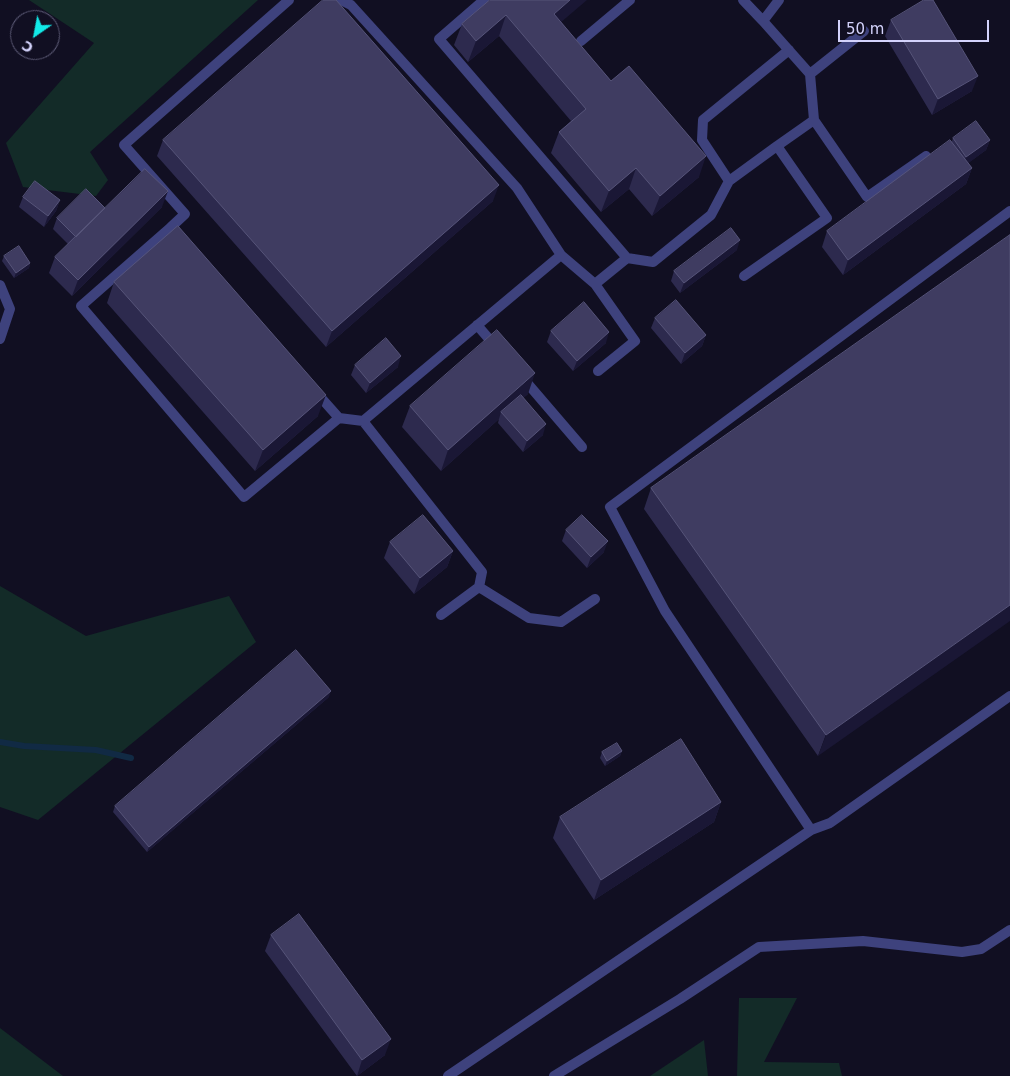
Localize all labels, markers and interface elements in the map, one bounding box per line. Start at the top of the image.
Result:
north arrow [10,10,60,60]
scale bar [840,10,991,42]
text: 50 m [846,20,884,38]
text: С [19,37,36,56]

